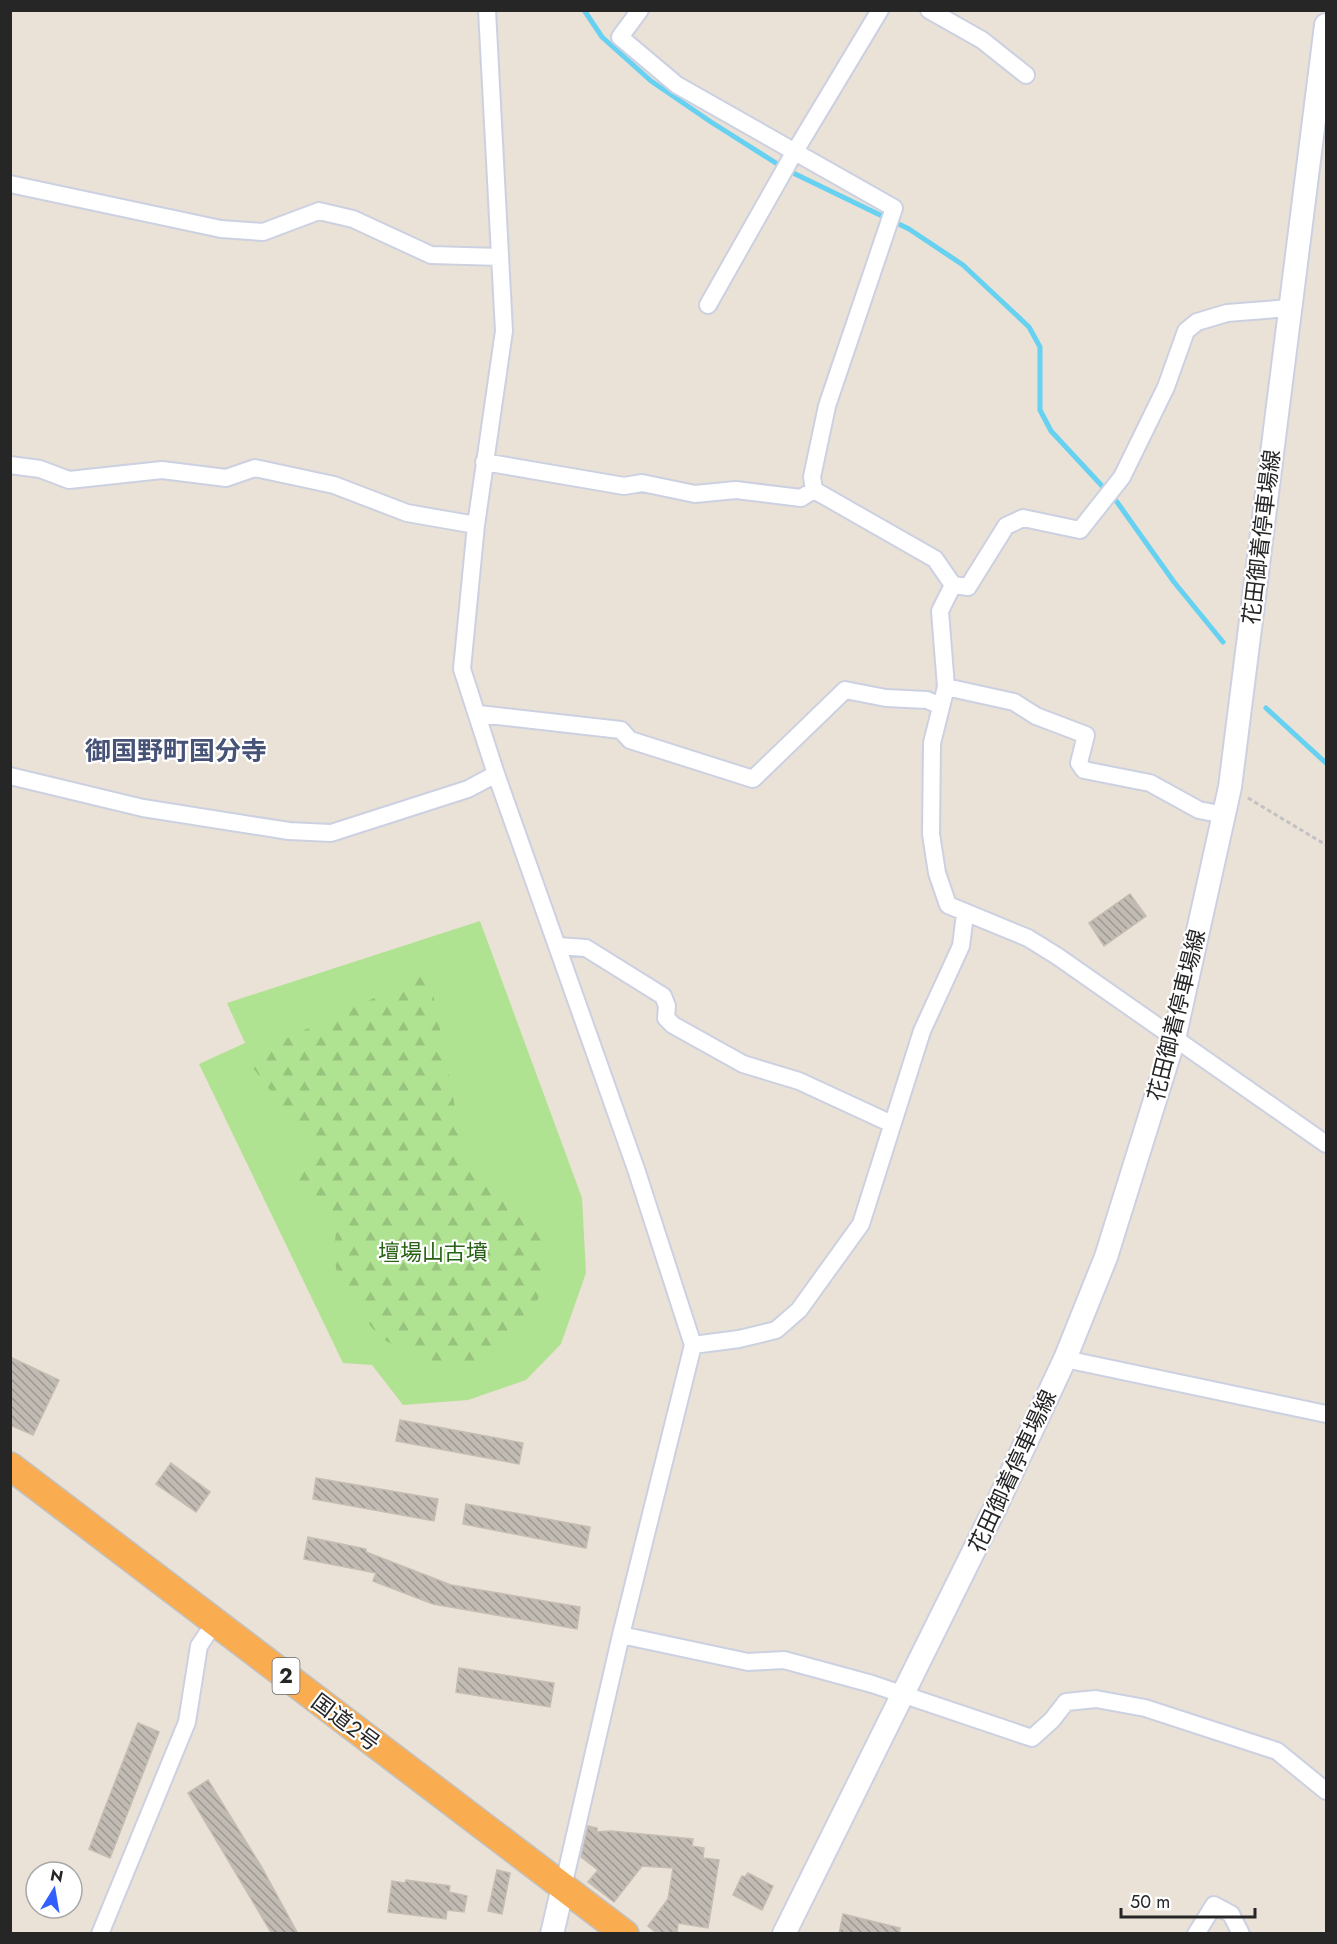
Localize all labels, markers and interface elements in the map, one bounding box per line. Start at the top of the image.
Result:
street label: 花田御着停車場線 [1234,448,1288,626]
district label: 御国野町国分寺 [85,732,267,770]
street label: 花田御着停車場線 [1139,926,1213,1104]
park label: 壇場山古墳 [378,1236,488,1268]
street label: 花田御着停車場線 [960,1384,1064,1558]
road number: 2 [272,1658,300,1694]
street label: 国道2号 [305,1686,387,1758]
north arrow [24,1860,84,1920]
text: N [48,1863,65,1888]
scale bar [1121,1881,1254,1919]
text: 50 m [1130,1889,1170,1915]

